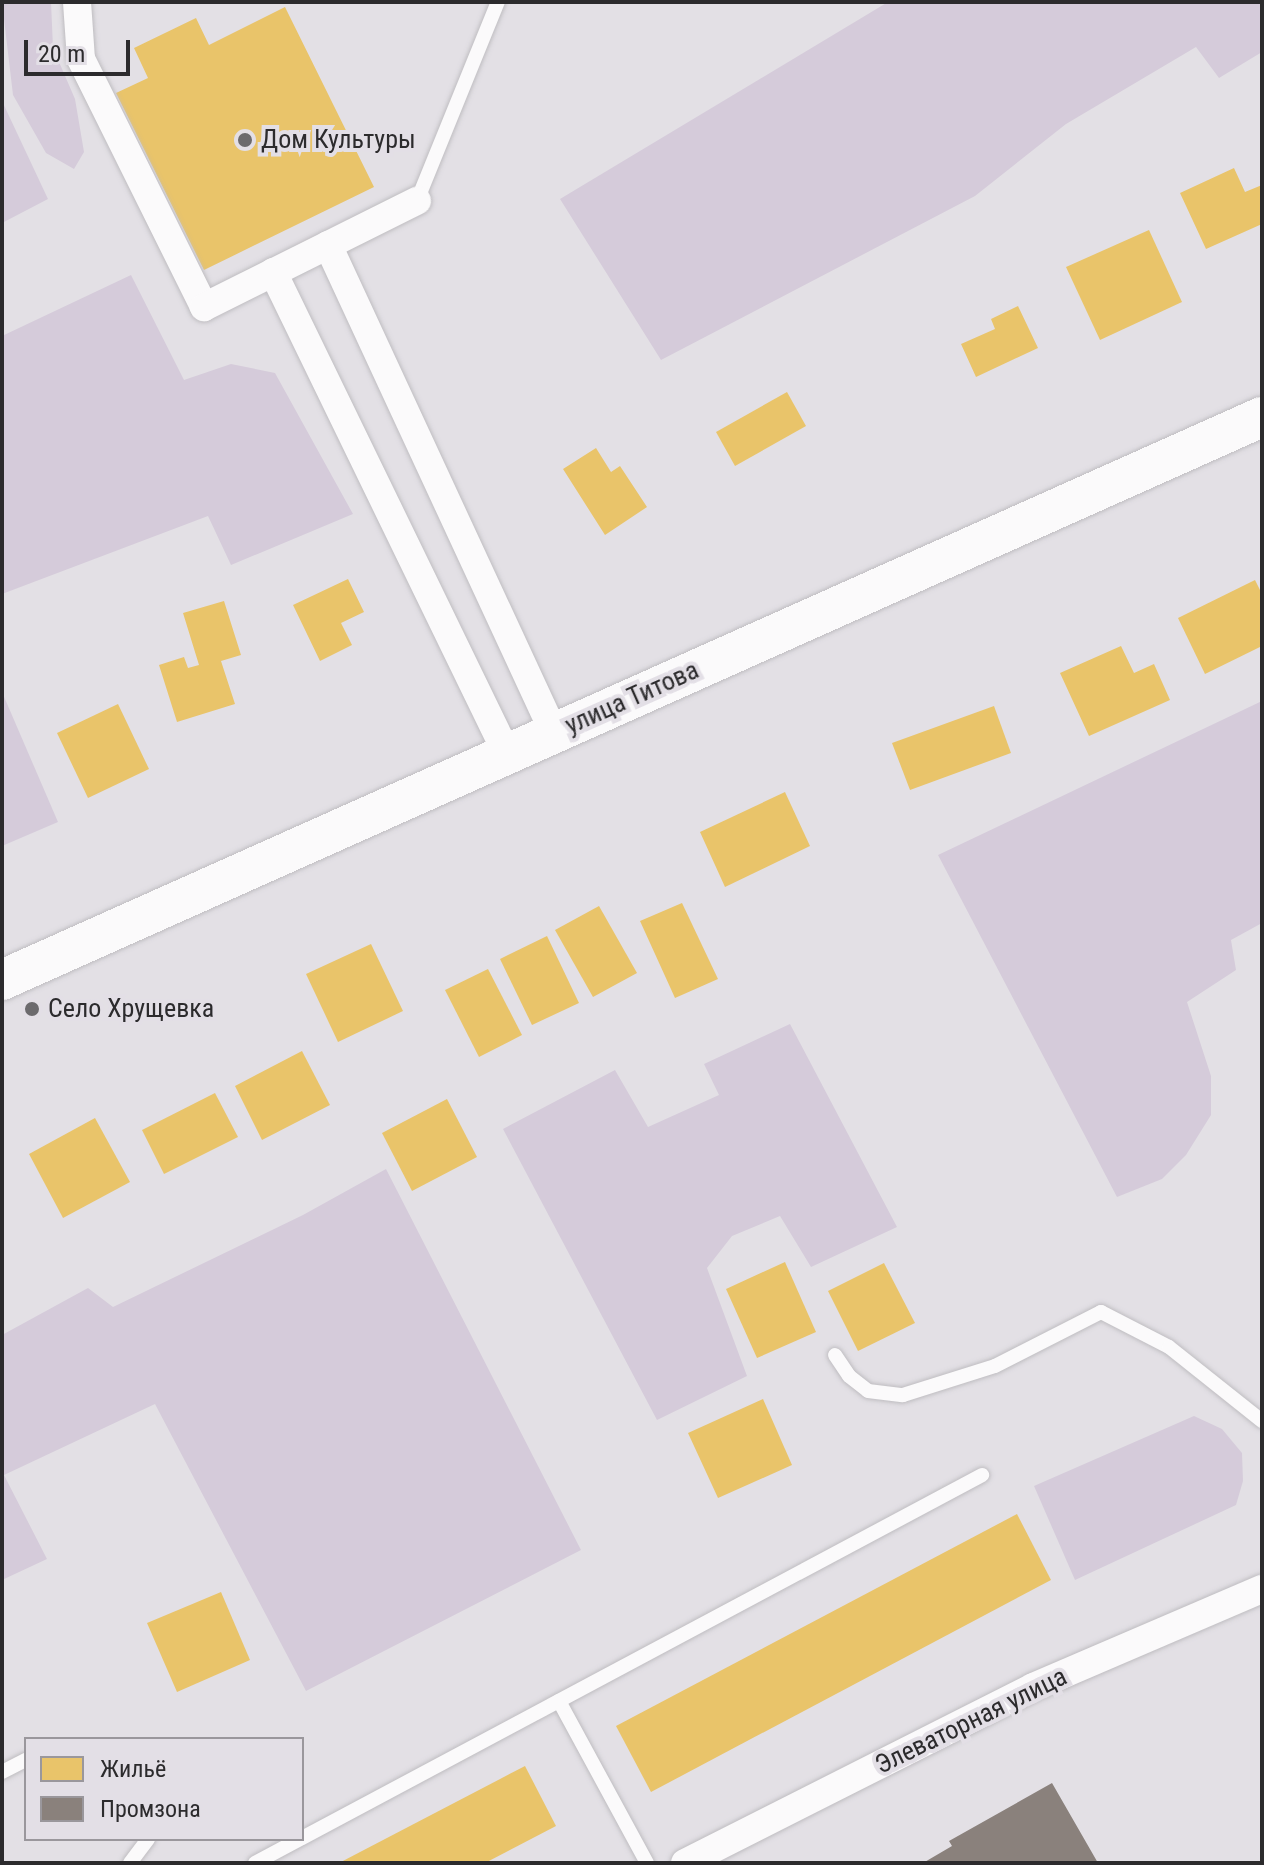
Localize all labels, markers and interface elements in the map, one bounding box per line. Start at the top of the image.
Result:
scale bar [28,24,134,74]
text: 20 m [38,40,85,68]
place label: Дом Культуры [261,124,416,156]
marker: Дом Культуры [236,131,254,149]
street label: улица Титова [560,655,704,741]
place label: Село Хрущевка [48,993,214,1025]
marker: Село Хрущевка [23,1000,41,1018]
street label: Элеваторная улица [870,1661,1072,1781]
legend [24,1737,304,1841]
text: Жильё [100,1755,166,1783]
text: Промзона [100,1795,201,1823]

